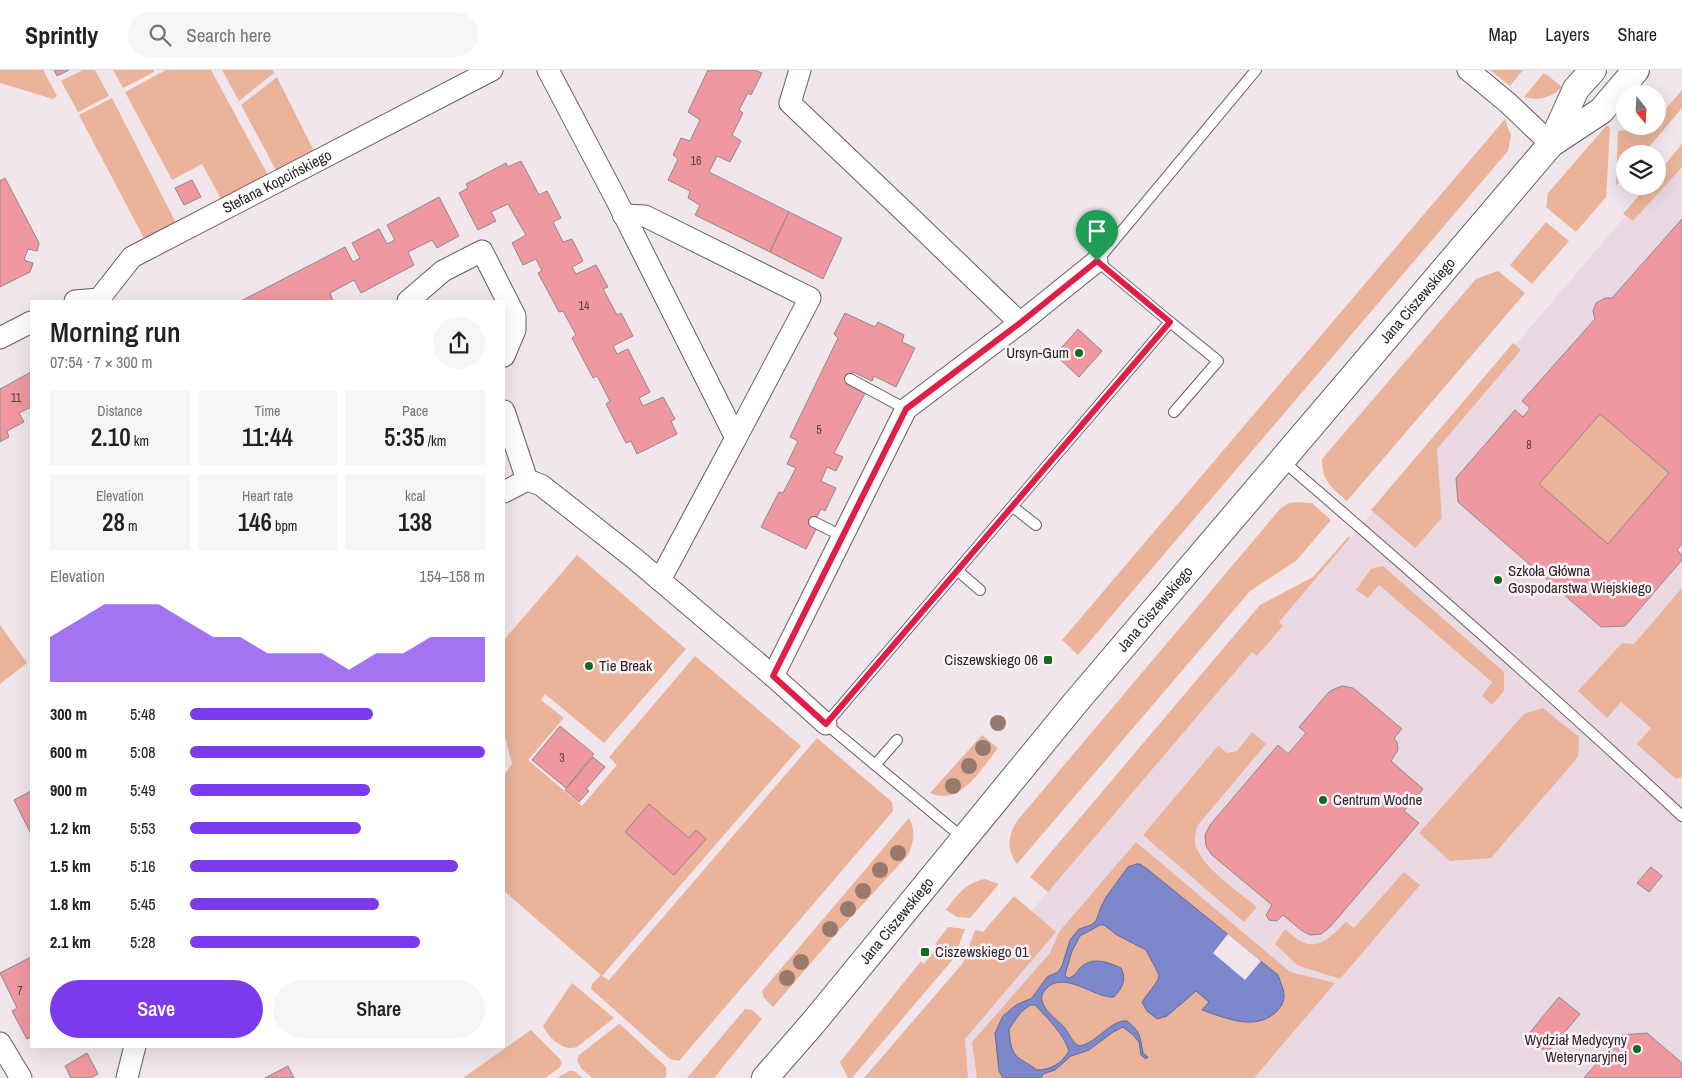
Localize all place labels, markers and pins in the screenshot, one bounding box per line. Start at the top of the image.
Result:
pin [1076,210,1118,261]
place label: Ursyn-Gum [1006,342,1069,363]
marker: Ursyn-Gum [1073,347,1085,359]
place label: Szkoła Główna Gospodarstwa Wiejskiego [1508,560,1652,598]
marker: Szkoła Główna Gospodarstwa Wiejskiego [1492,574,1504,586]
place label: Ciszewskiego 06 [944,649,1038,670]
marker: Ciszewskiego 06 [1042,654,1054,666]
place label: Tie Break [599,655,653,676]
marker: Tie Break [583,660,595,672]
place label: Centrum Wodne [1333,789,1423,810]
marker: Centrum Wodne [1317,794,1329,806]
place label: Ciszewskiego 01 [935,941,1029,962]
marker: Ciszewskiego 01 [919,946,931,958]
place label: Wydział Medycyny Weterynaryjnej [1525,1029,1628,1067]
marker: Wydział Medycyny Weterynaryjnej [1631,1043,1643,1055]

